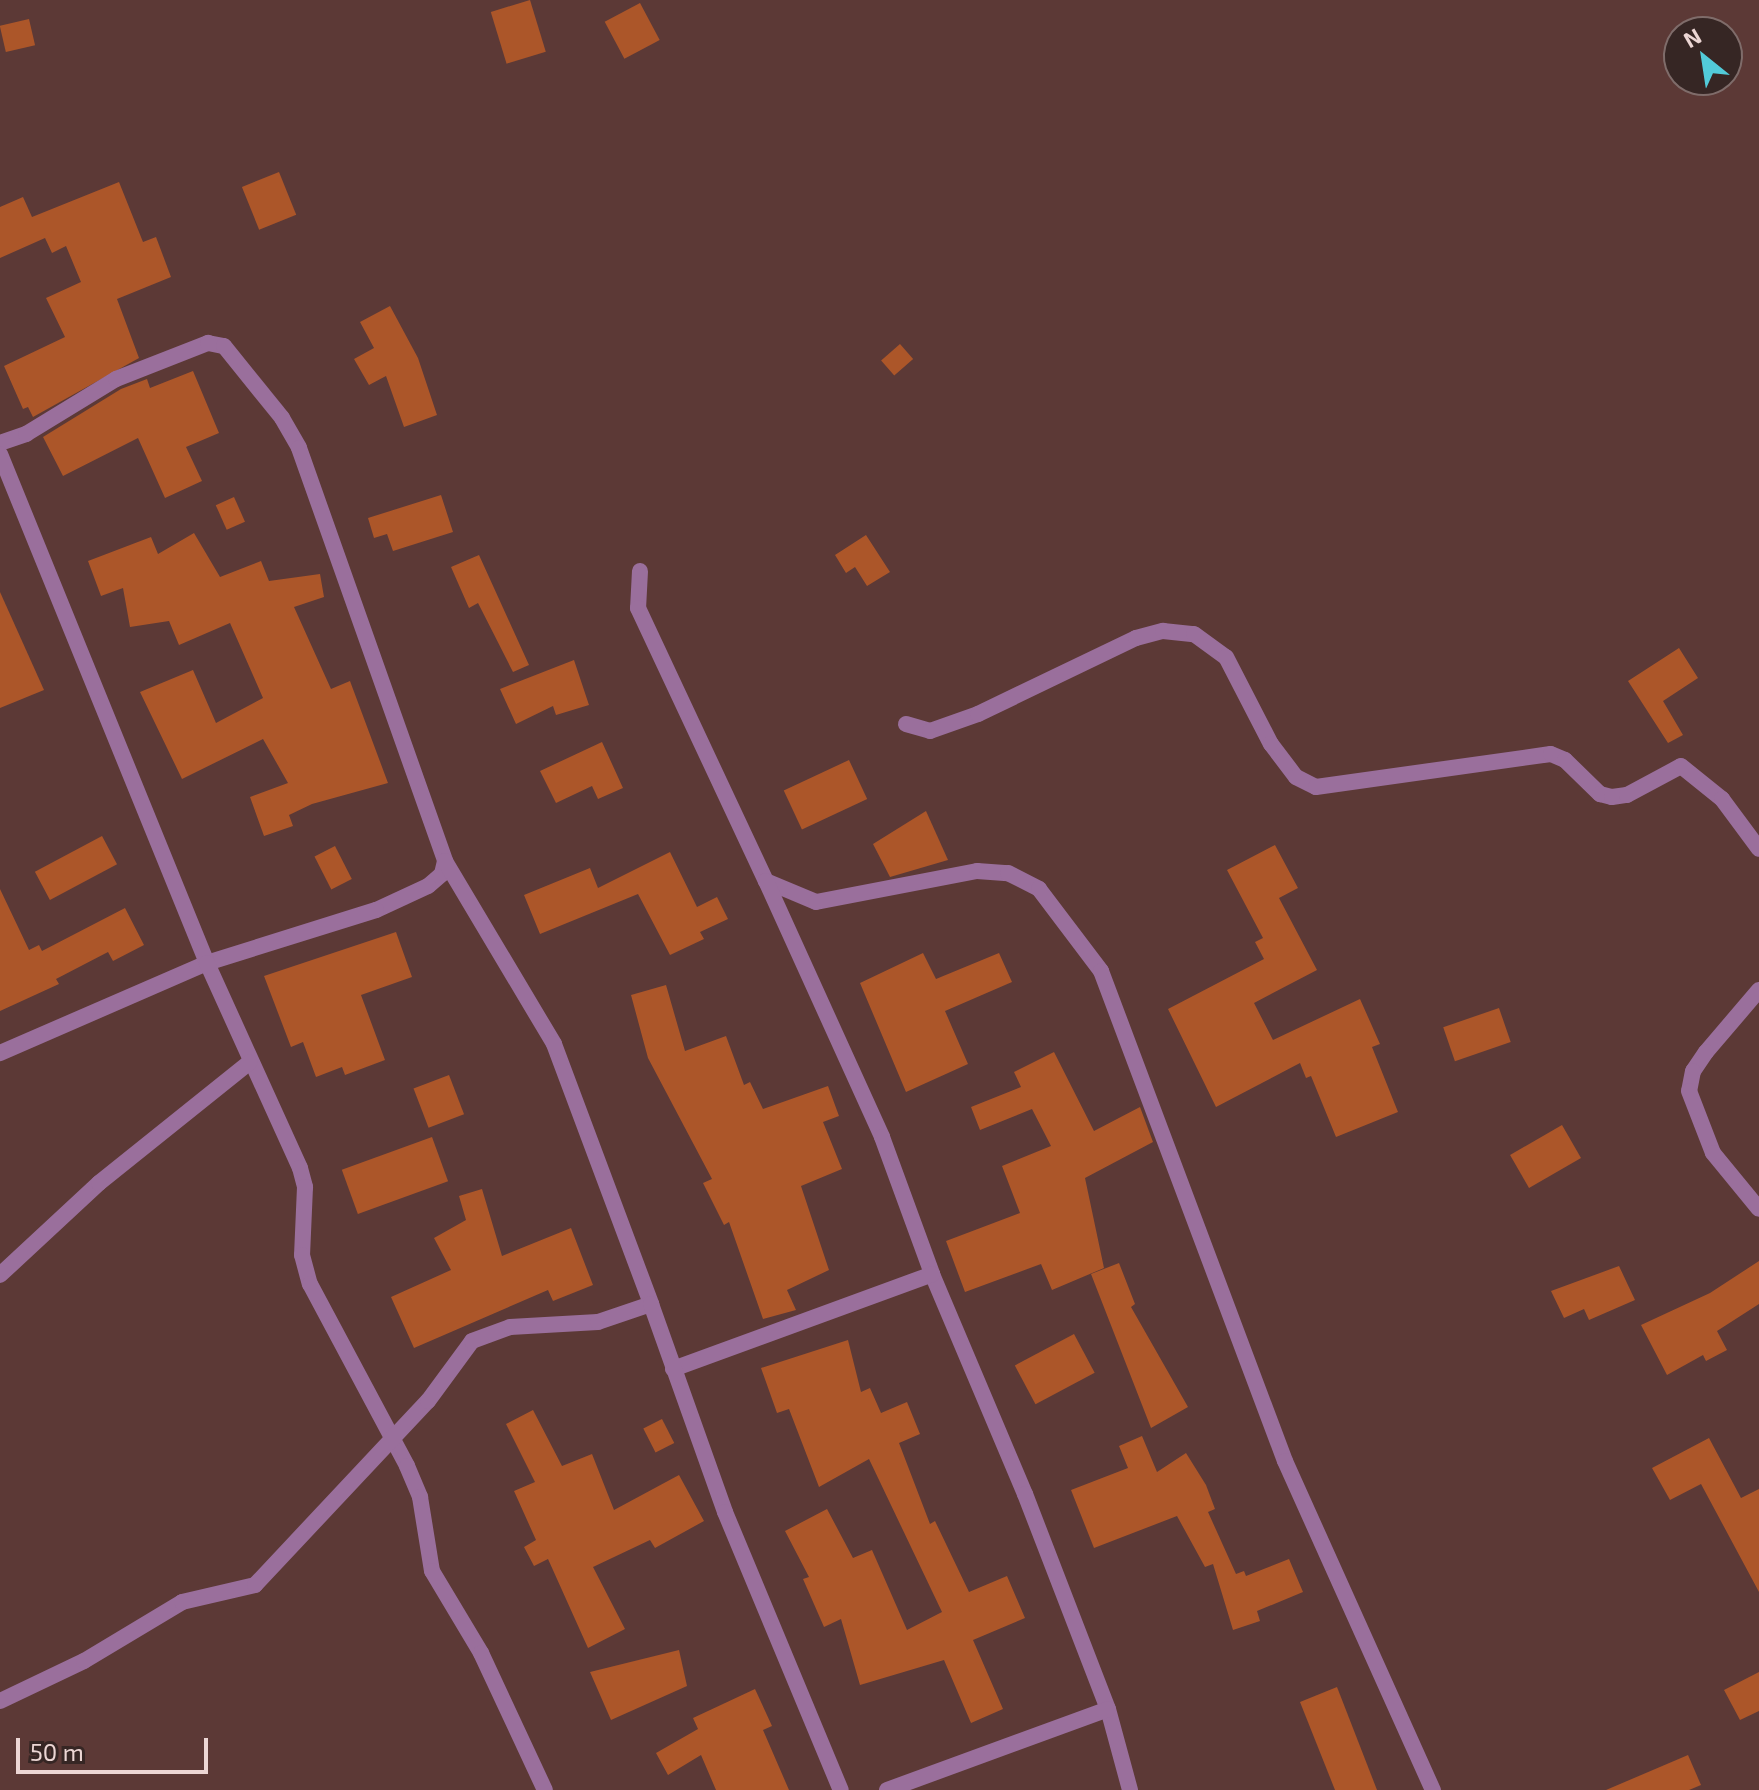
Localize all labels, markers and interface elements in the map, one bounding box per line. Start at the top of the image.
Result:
north arrow [1663,16,1743,96]
text: N [1679,22,1705,52]
scale bar [20,1722,212,1772]
text: 50 m [30,1737,84,1766]

